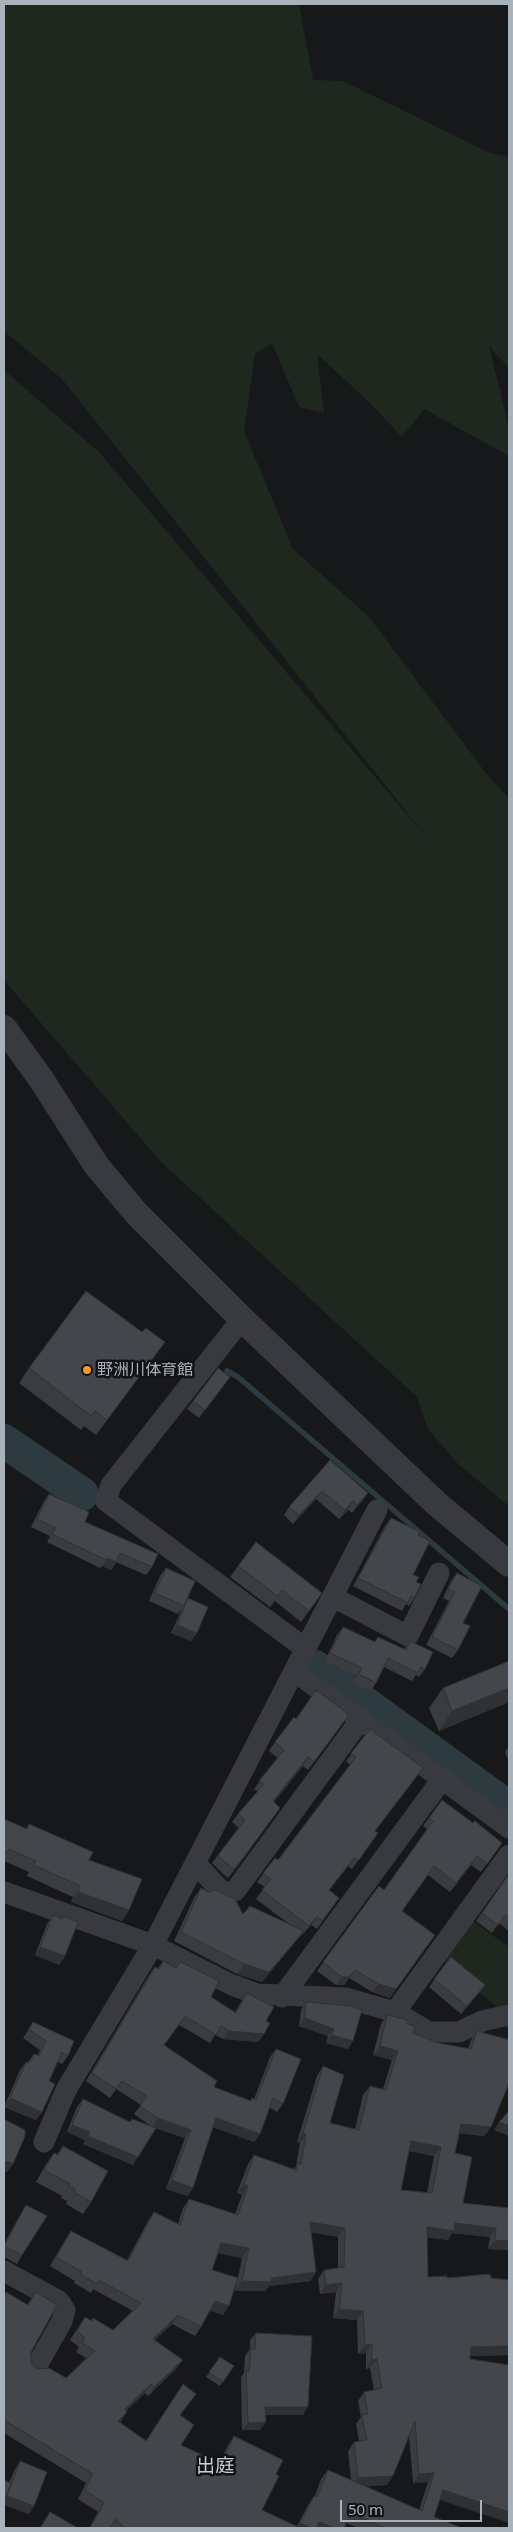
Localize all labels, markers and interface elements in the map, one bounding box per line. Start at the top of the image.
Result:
place label: 野洲川体育館 [97,1360,193,1380]
marker: 野洲川体育館 [81,1364,93,1376]
district label: 出庭 [196,2456,234,2478]
scale bar [343,2490,486,2522]
text: 50 m [348,2499,383,2519]

